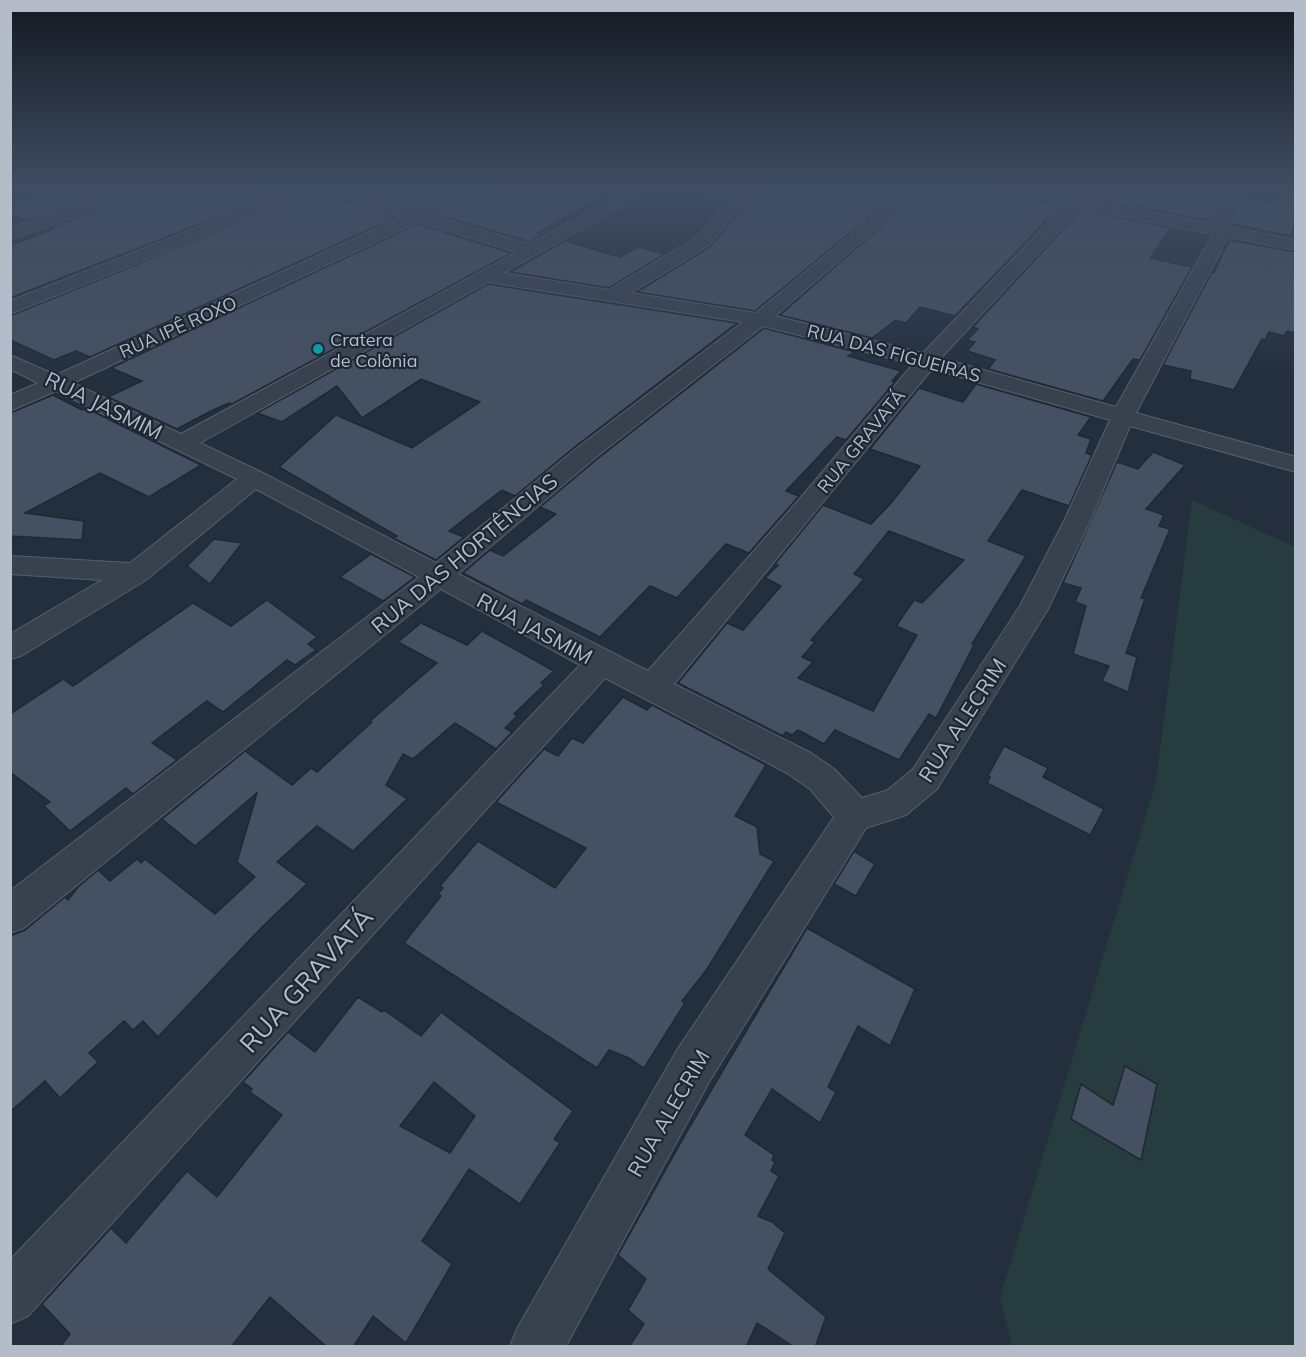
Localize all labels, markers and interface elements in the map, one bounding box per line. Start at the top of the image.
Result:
street label: RUA IPÊ ROXO [116,291,240,363]
street label: RUA DAS FIGUEIRAS [805,319,983,387]
place label: Cratera de Colônia [330,328,417,372]
marker: Cratera de Colônia [311,342,325,356]
street label: RUA JASMIM [41,365,167,445]
street label: RUA GRAVATÁ [812,384,910,498]
street label: RUA DAS HORTÊNCIAS [366,467,562,639]
street label: RUA JASMIM [473,587,597,669]
street label: RUA ALECRIM [912,653,1012,787]
street label: RUA GRAVATÁ [232,901,380,1059]
street label: RUA ALECRIM [621,1045,715,1181]

